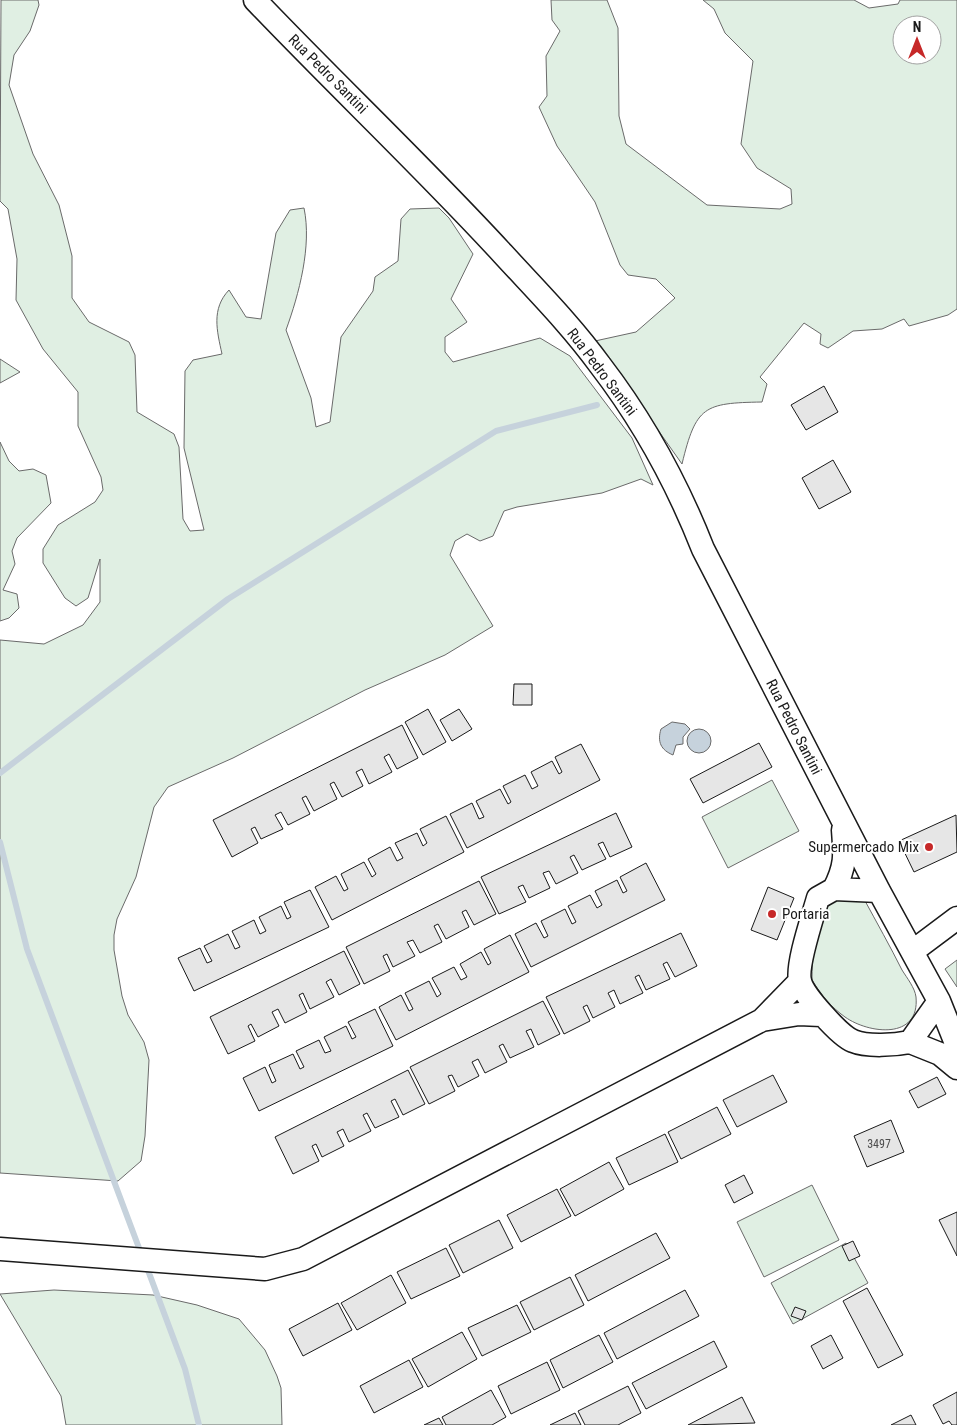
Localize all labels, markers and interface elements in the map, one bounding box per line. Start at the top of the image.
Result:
north arrow [892,15,942,65]
text: N [913,19,921,35]
street label: Rua Pedro Santini [285,31,371,117]
street label: Rua Pedro Santini [563,325,641,419]
street label: Rua Pedro Santini [762,676,826,778]
place label: Supermercado Mix [808,838,919,856]
marker: Supermercado Mix [923,841,935,853]
place label: Portaria [782,905,830,923]
marker: Portaria [766,908,778,920]
house number: 3497 [867,1137,891,1151]

